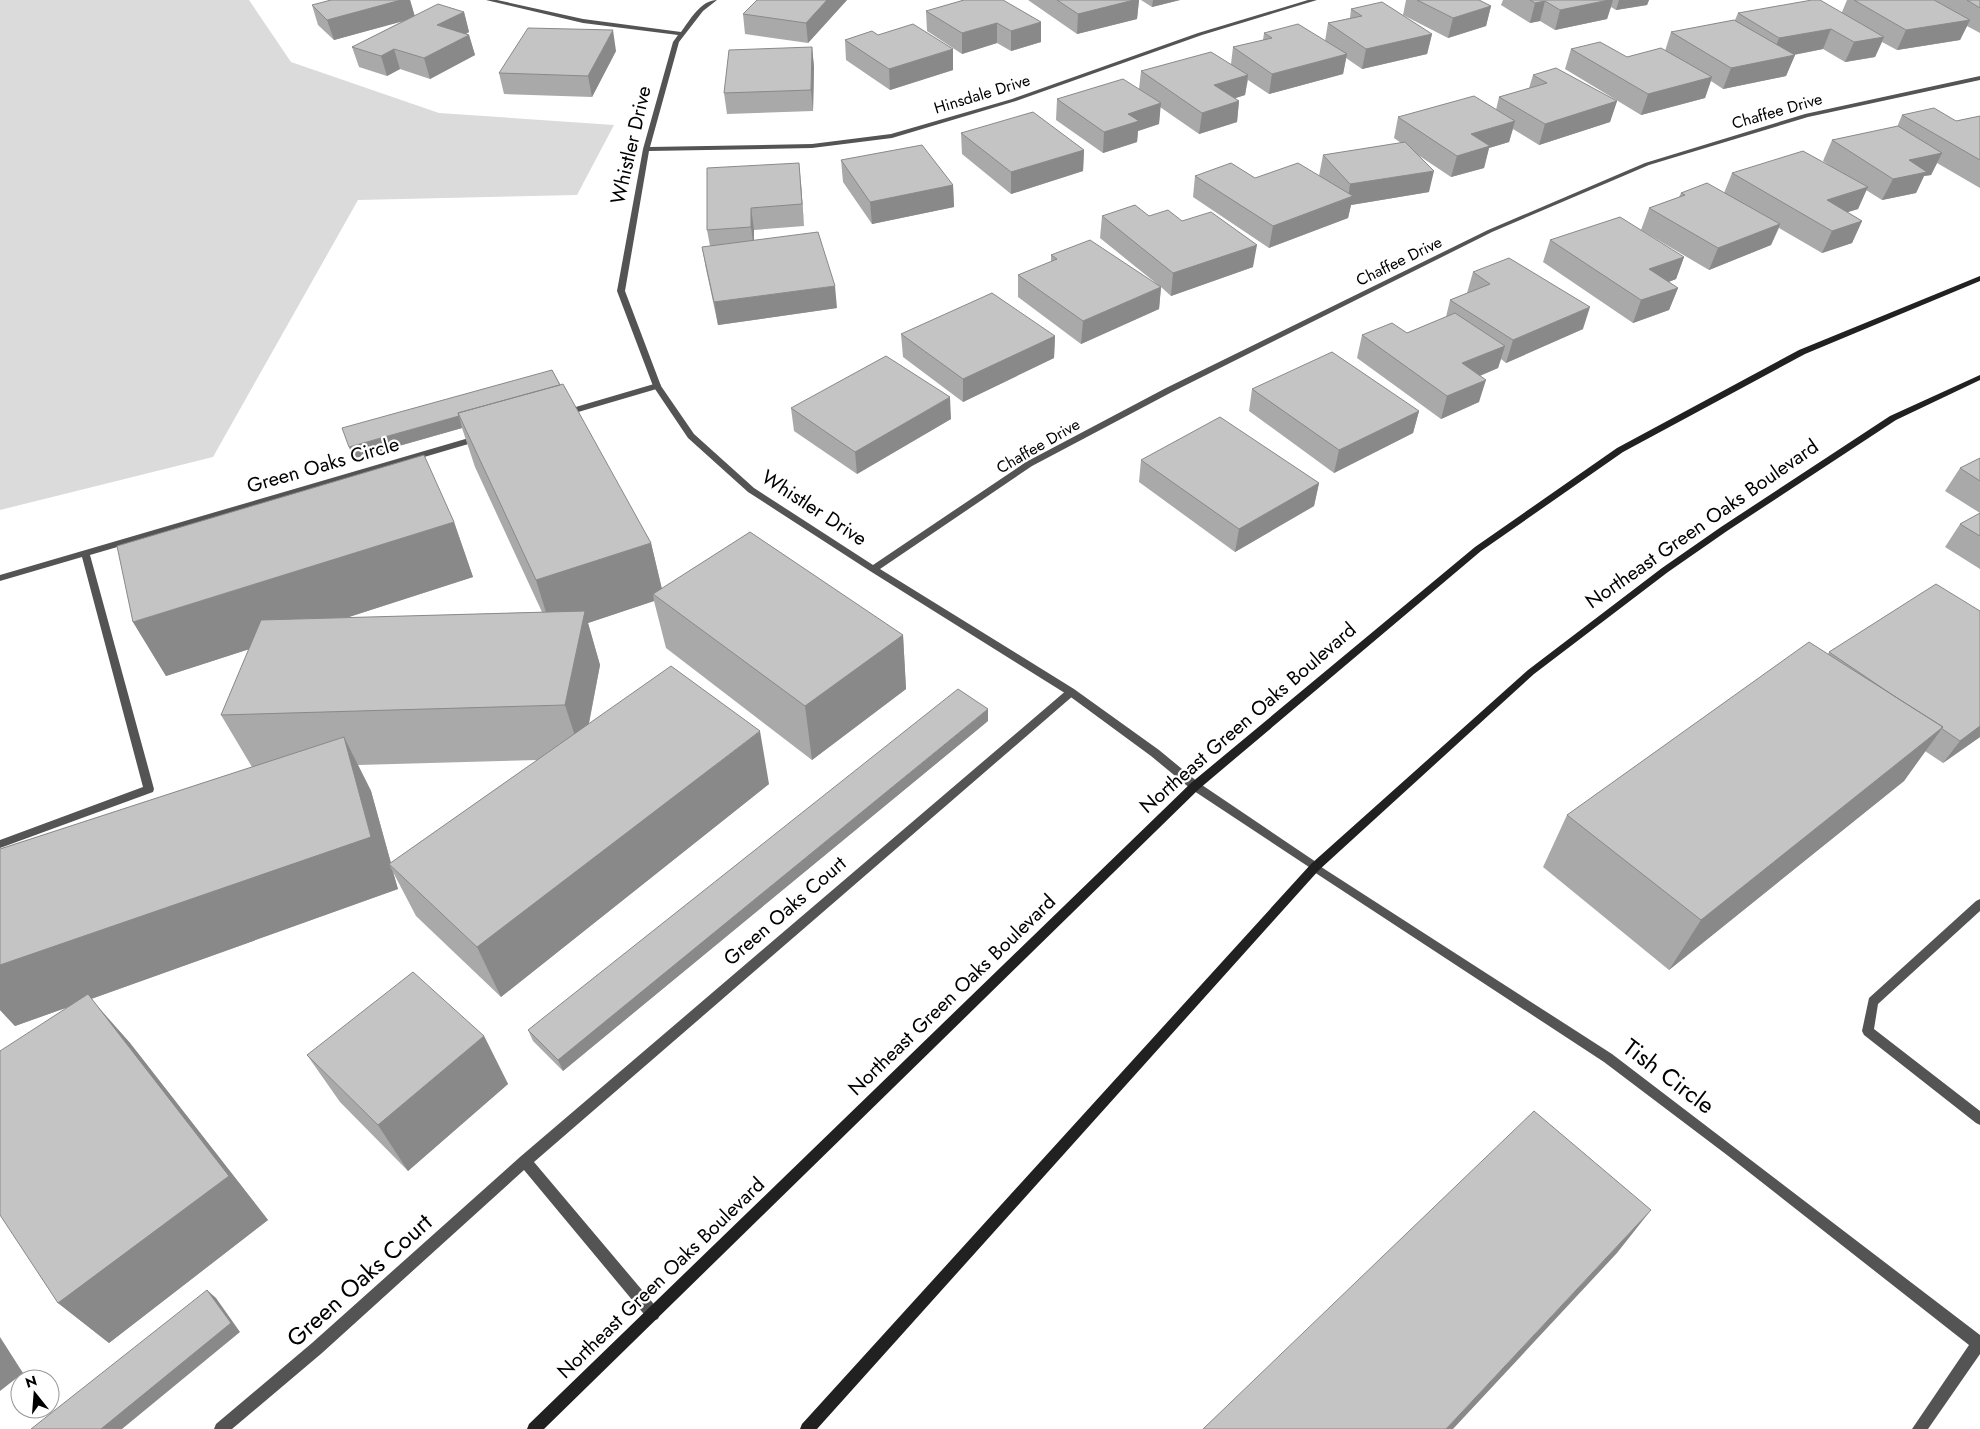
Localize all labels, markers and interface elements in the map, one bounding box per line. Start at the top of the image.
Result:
street label: Hinsdale Drive [931,68,1033,120]
street label: Whistler Drive [603,83,659,207]
street label: Chaffee Drive [1729,87,1825,135]
street label: Chaffee Drive [1352,230,1446,292]
street label: Chaffee Drive [992,413,1084,479]
street label: Green Oaks Circle [243,429,403,501]
street label: Northeast Green Oaks Boulevard [1580,432,1824,616]
street label: Whistler Drive [756,463,872,553]
street label: Northeast Green Oaks Boulevard [1133,616,1363,820]
street label: Green Oaks Court [717,849,853,973]
street label: Northeast Green Oaks Boulevard [842,888,1062,1102]
street label: Tish Circle [1616,1030,1722,1122]
street label: Northeast Green Oaks Boulevard [551,1171,771,1385]
street label: Green Oaks Court [279,1205,440,1355]
north arrow [10,1369,60,1419]
text: N [23,1370,39,1393]

